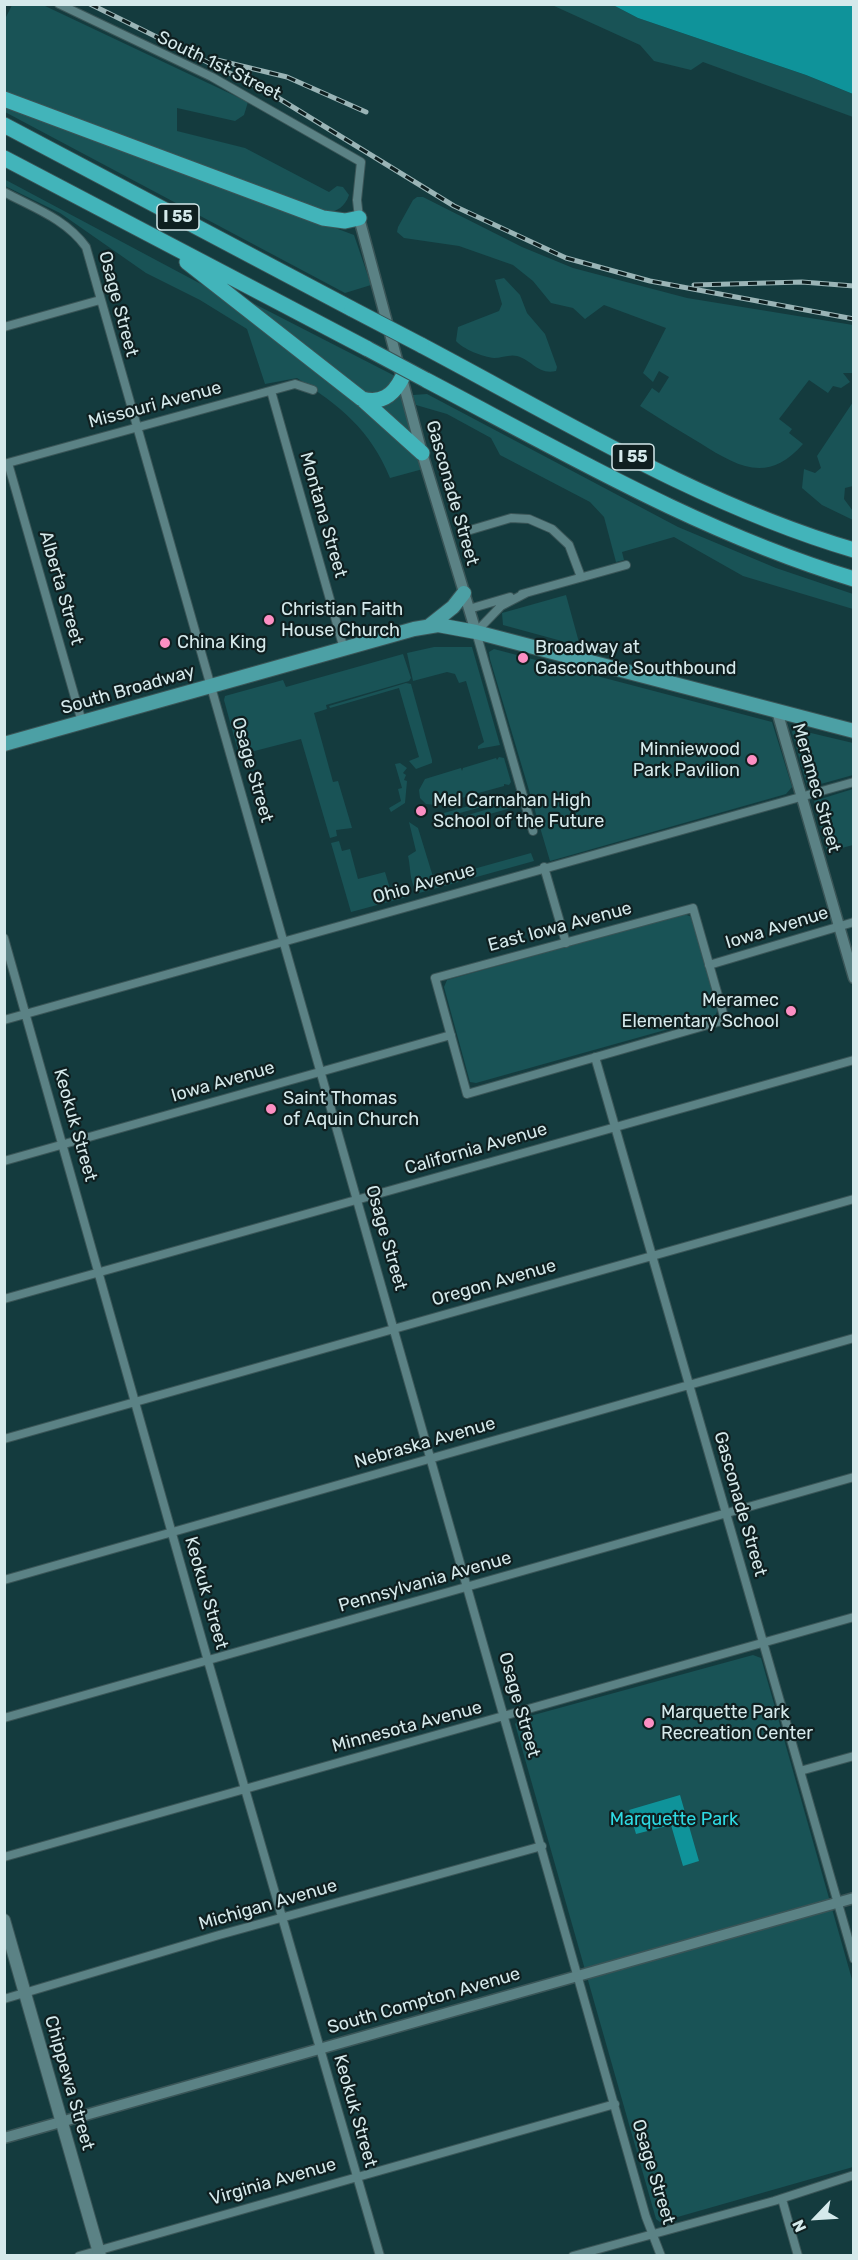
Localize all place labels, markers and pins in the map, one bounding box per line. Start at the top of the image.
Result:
place label: Christian Faith House Church [281,599,403,642]
marker: Christian Faith House Church [262,613,276,627]
place label: China King [177,632,266,654]
marker: China King [158,636,172,650]
place label: Broadway at Gasconade Southbound [535,637,737,680]
marker: Broadway at Gasconade Southbound [516,651,530,665]
place label: Minniewood Park Pavilion [633,739,740,782]
marker: Minniewood Park Pavilion [745,753,759,767]
place label: Mel Carnahan High School of the Future [433,790,604,832]
marker: Mel Carnahan High School of the Future [414,804,428,818]
place label: Meramec Elementary School [621,990,779,1032]
marker: Meramec Elementary School [784,1004,798,1018]
place label: Saint Thomas of Aquin Church [283,1088,419,1130]
marker: Saint Thomas of Aquin Church [264,1102,278,1116]
place label: Marquette Park Recreation Center [661,1702,813,1744]
marker: Marquette Park Recreation Center [642,1716,656,1730]

